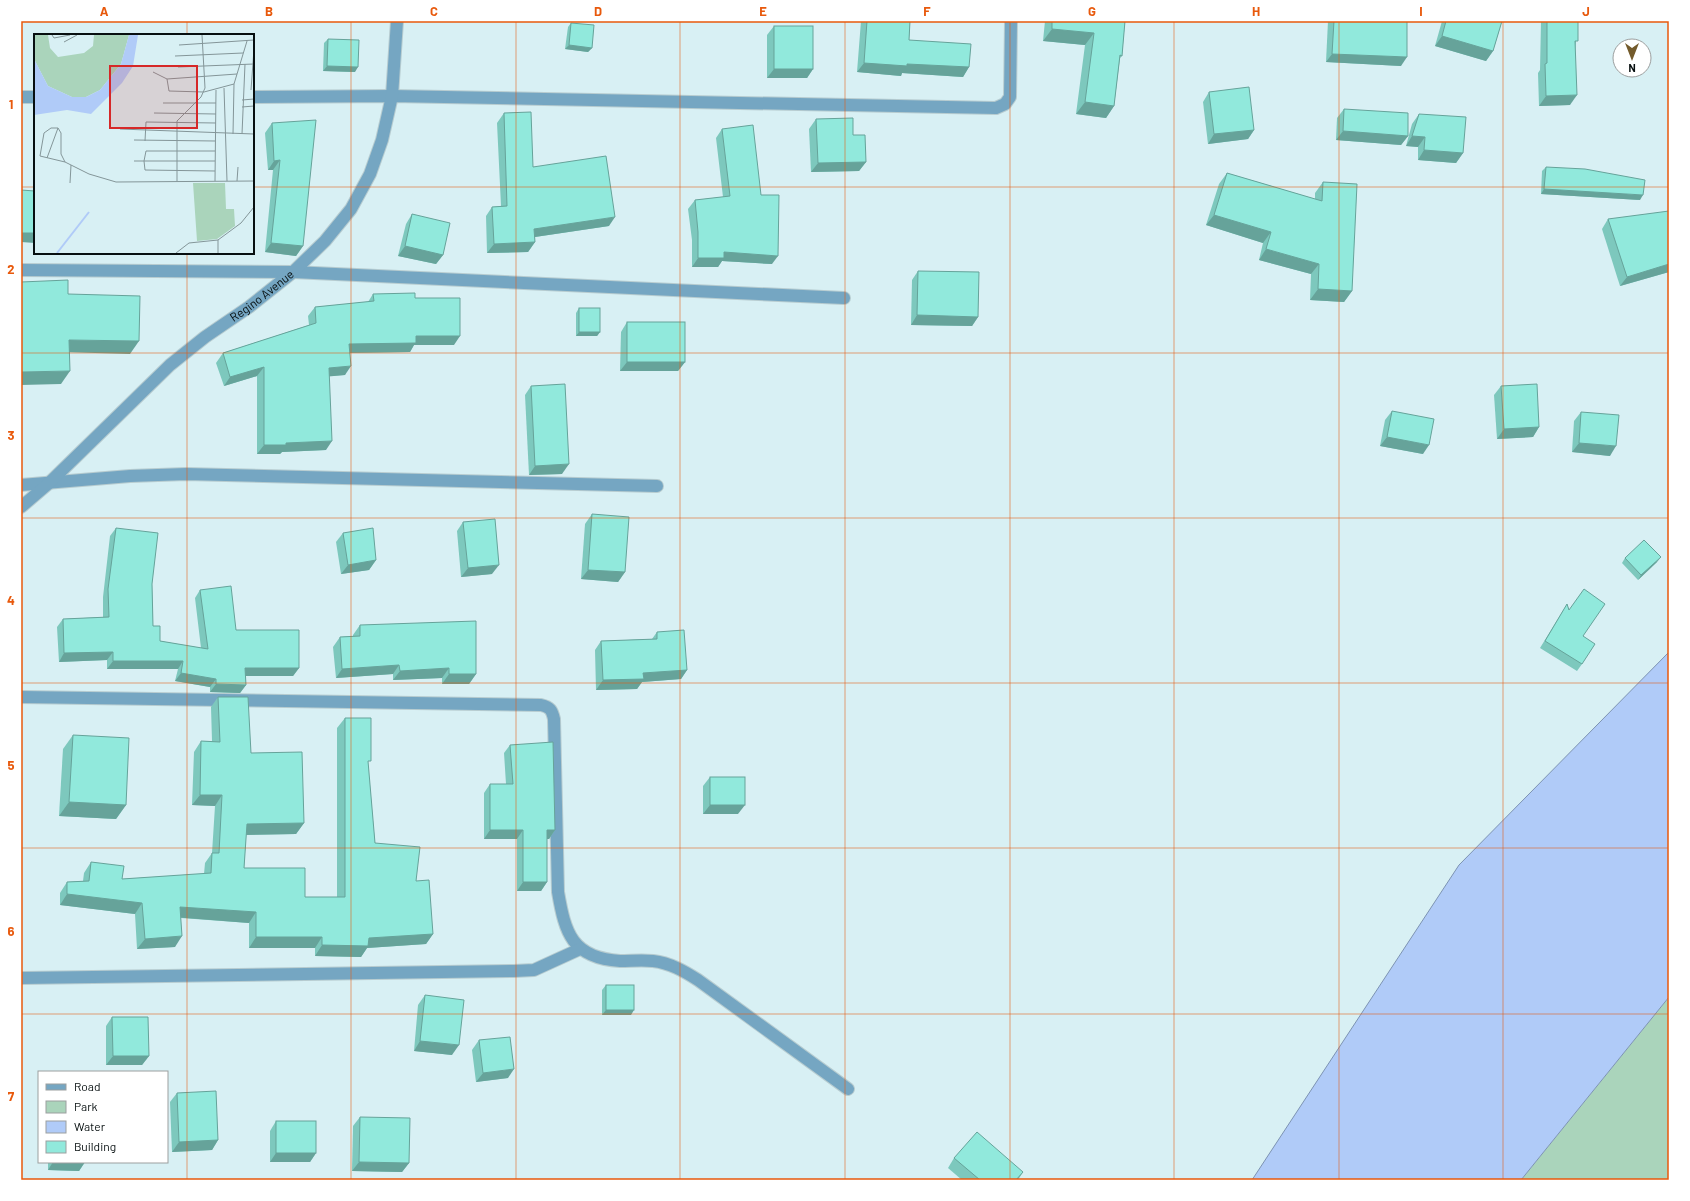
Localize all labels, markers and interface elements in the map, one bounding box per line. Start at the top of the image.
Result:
text: A [100,3,109,19]
text: B [265,3,273,19]
text: C [430,3,438,19]
text: D [594,3,602,19]
text: E [759,3,767,19]
text: F [923,3,931,19]
text: G [1088,3,1096,19]
text: H [1252,3,1260,19]
text: I [1419,3,1423,19]
text: J [1582,3,1590,19]
inset map [34,34,254,254]
north arrow [1612,38,1652,78]
text: N [1628,62,1636,75]
text: 1 [9,96,13,112]
text: 2 [7,261,15,277]
street label: Regino Avenue [227,266,296,324]
text: 3 [7,427,15,443]
text: 4 [7,592,15,608]
text: 5 [7,757,15,773]
text: 6 [8,923,15,939]
legend [38,1071,168,1163]
text: Road [74,1079,101,1093]
text: 7 [8,1088,15,1104]
text: Park [74,1099,98,1113]
text: Water [74,1119,106,1133]
text: Building [74,1139,116,1153]

